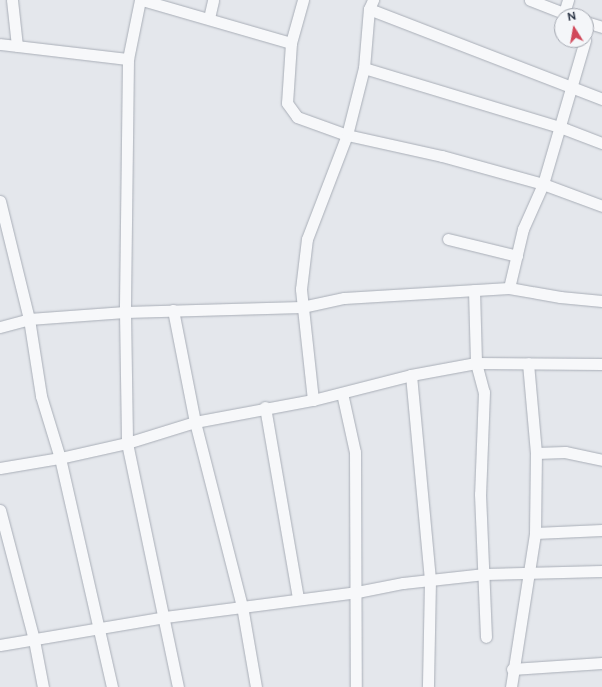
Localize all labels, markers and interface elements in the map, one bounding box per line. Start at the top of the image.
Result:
north arrow [554,8,594,48]
text: N [566,10,577,24]

